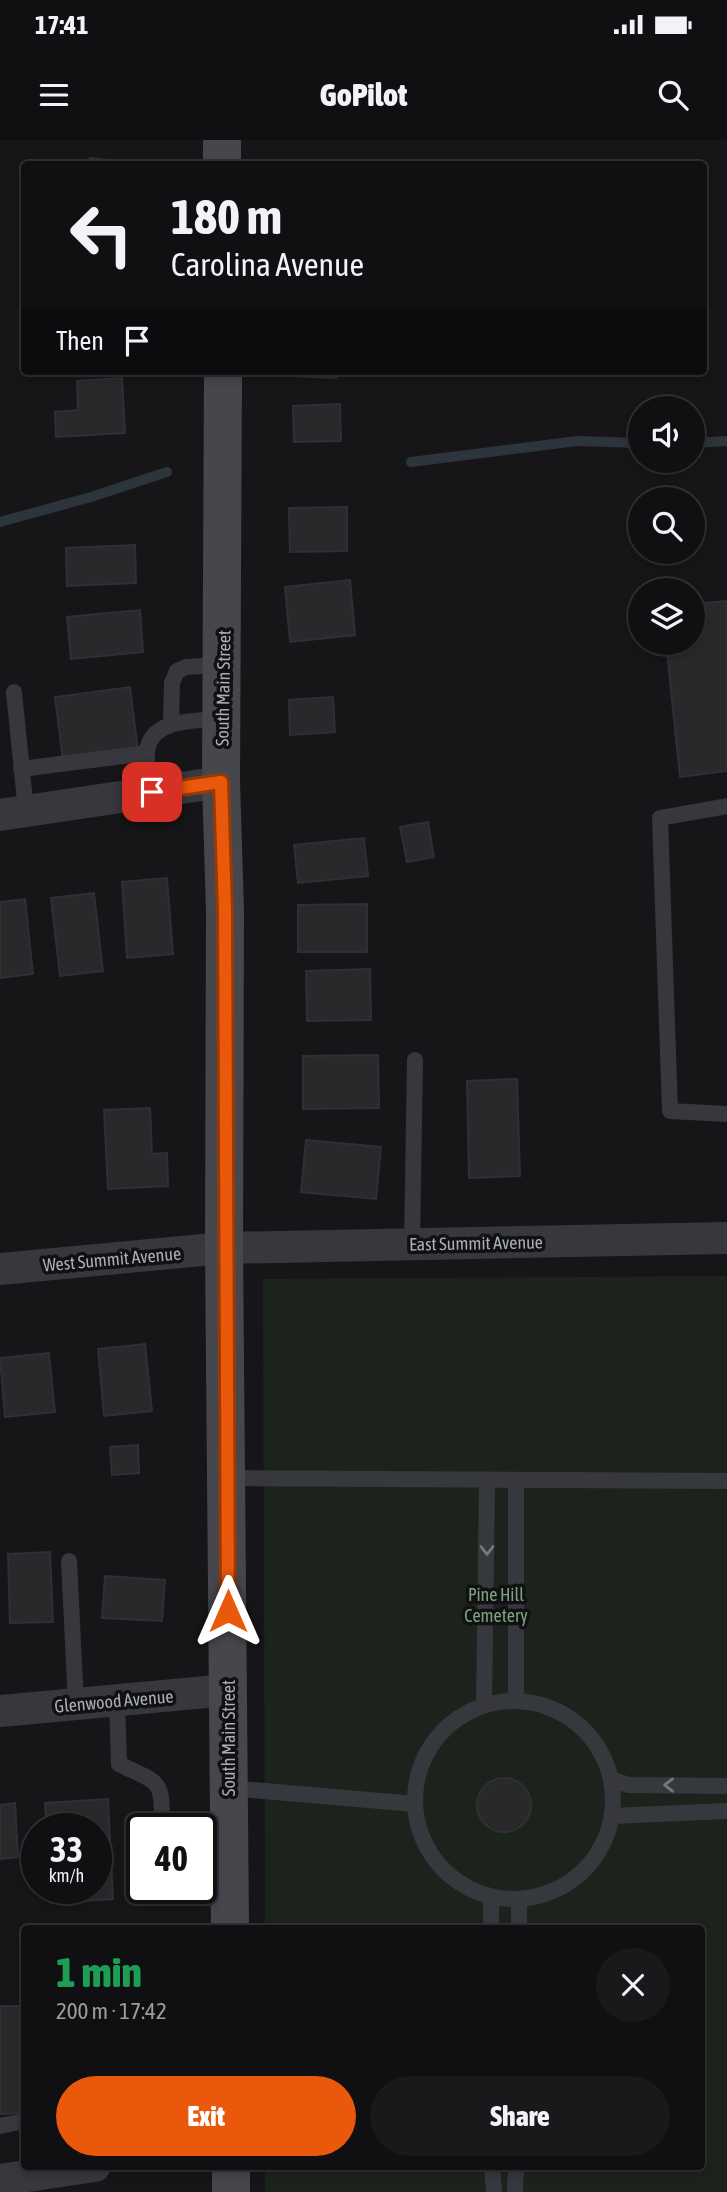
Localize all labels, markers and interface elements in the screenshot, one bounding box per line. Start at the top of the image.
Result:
text: 17:41 [35,10,89,40]
icon: menu [35,76,73,114]
text: GoPilot [320,76,407,113]
icon: search [654,76,692,114]
text: 180 m [171,188,282,244]
icon: left [56,189,147,280]
text: Carolina Avenue [171,246,364,283]
icon: arrive [118,322,156,360]
text: Then [56,326,104,356]
map controls [628,396,705,655]
button: sound [628,396,705,473]
button: search [628,487,705,564]
button: layers [628,578,705,655]
street label: South Main Street [211,630,235,746]
pin [122,762,182,822]
icon: arrive [133,773,171,811]
street label: East Summit Avenue [409,1231,543,1255]
street label: West Summit Avenue [42,1243,182,1275]
one-way arrow [479,1545,495,1556]
position arrow [191,1574,265,1648]
park label: Pine Hill Cemetery [464,1584,528,1626]
street label: South Main Street [218,1680,239,1796]
street label: Glenwood Avenue [54,1685,174,1717]
one-way arrow [663,1778,674,1793]
speed limit sign: 40 [126,1813,217,1904]
text: 33 [50,1829,83,1869]
text: km/h [49,1865,84,1886]
text: 1 min [56,1948,142,1996]
button: close [596,1948,670,2022]
text: 200 m · 17:42 [56,1998,167,2024]
button: Exit [56,2076,356,2156]
button: Share [370,2076,670,2156]

